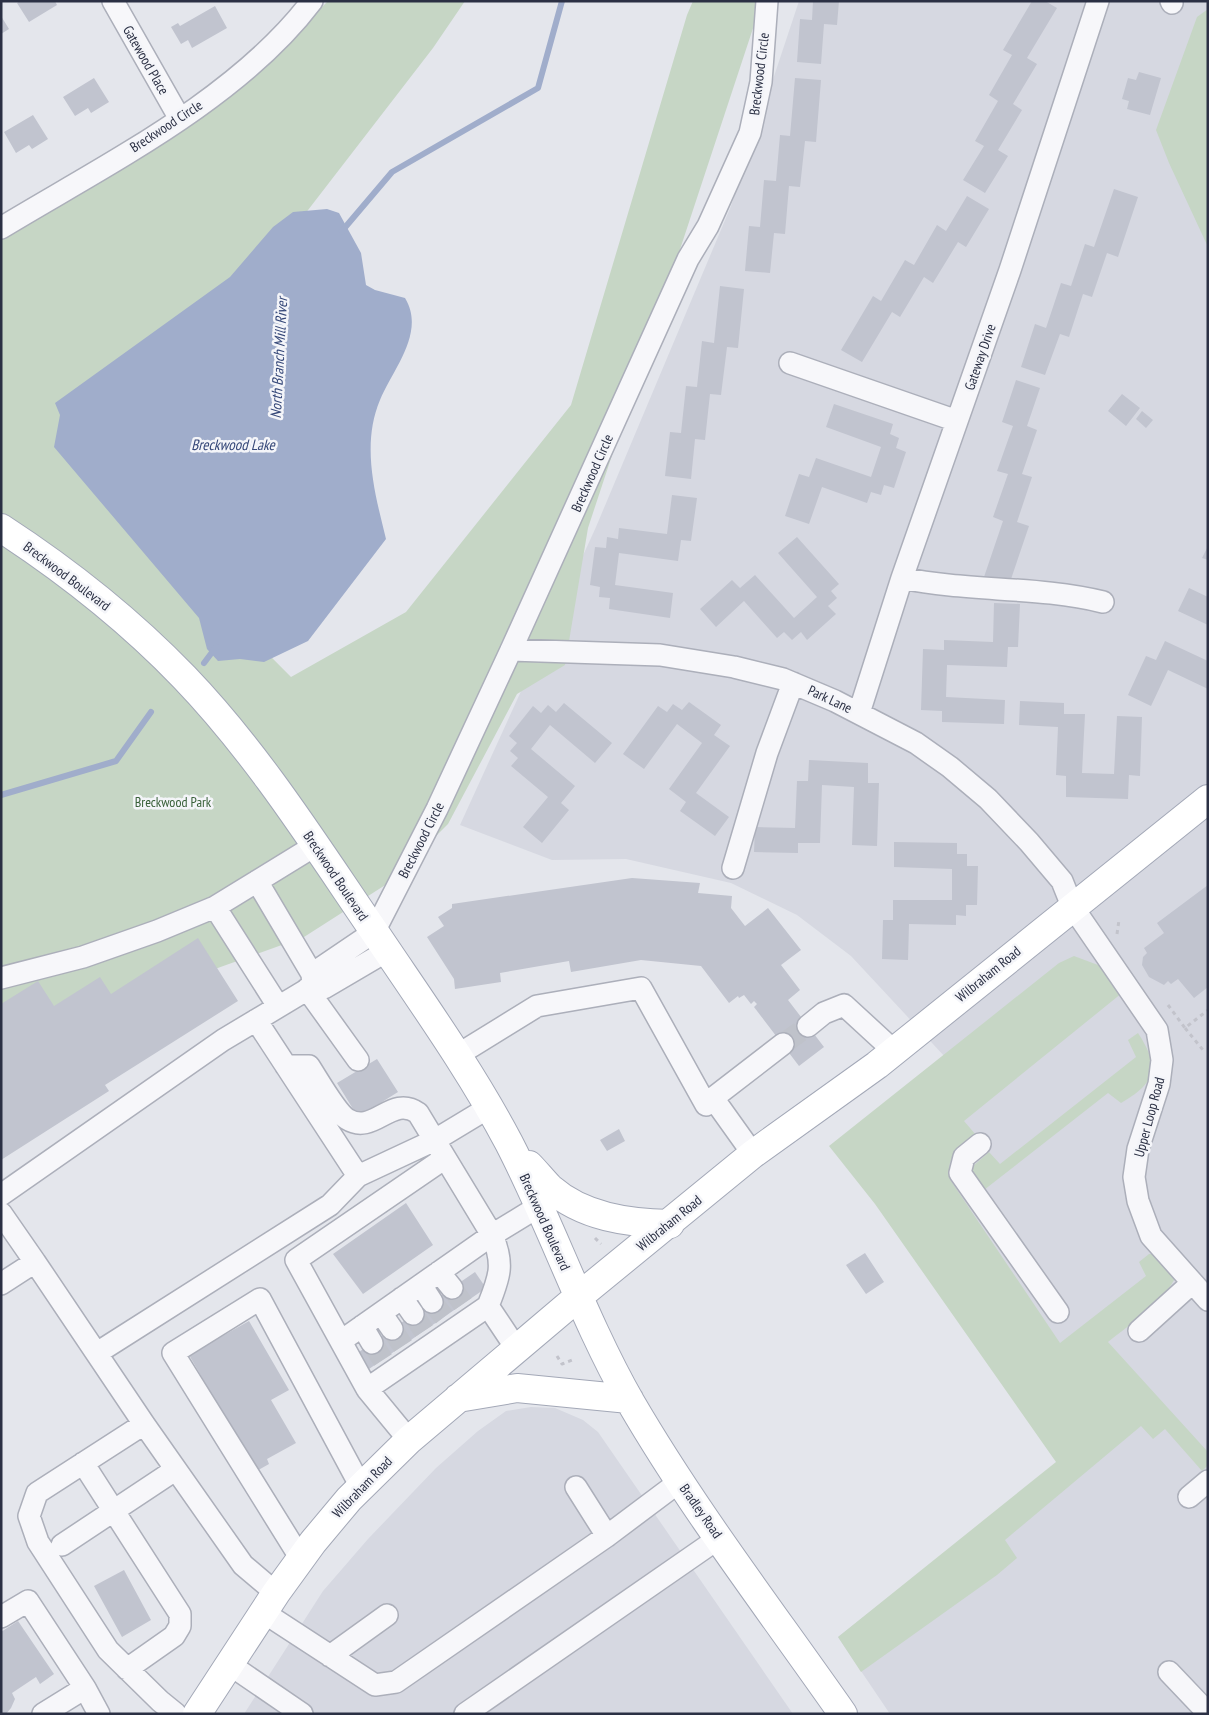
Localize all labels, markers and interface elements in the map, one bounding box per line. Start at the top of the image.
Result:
street label: Gatewood Place [119,22,173,98]
street label: Breckwood Circle [745,31,773,116]
street label: Breckwood Circle [126,96,206,156]
water label: North Branch Mill River [266,295,291,419]
street label: Gateway Drive [960,321,1000,393]
street label: Breckwood Circle [567,431,617,515]
water label: Breckwood Lake [191,435,276,454]
street label: Breckwood Boulevard [20,537,114,615]
street label: Park Lane [805,681,855,717]
park label: Breckwood Park [135,793,212,811]
street label: Breckwood Circle [394,799,448,881]
street label: Breckwood Boulevard [299,828,373,924]
street label: Wilbraham Road [952,942,1024,1006]
street label: Upper Loop Road [1130,1075,1168,1159]
street label: Breckwood Boulevard [516,1171,574,1273]
street label: Wilbraham Road [633,1191,705,1255]
street label: Wilbraham Road [328,1452,396,1522]
street label: Bradley Road [676,1480,726,1542]

